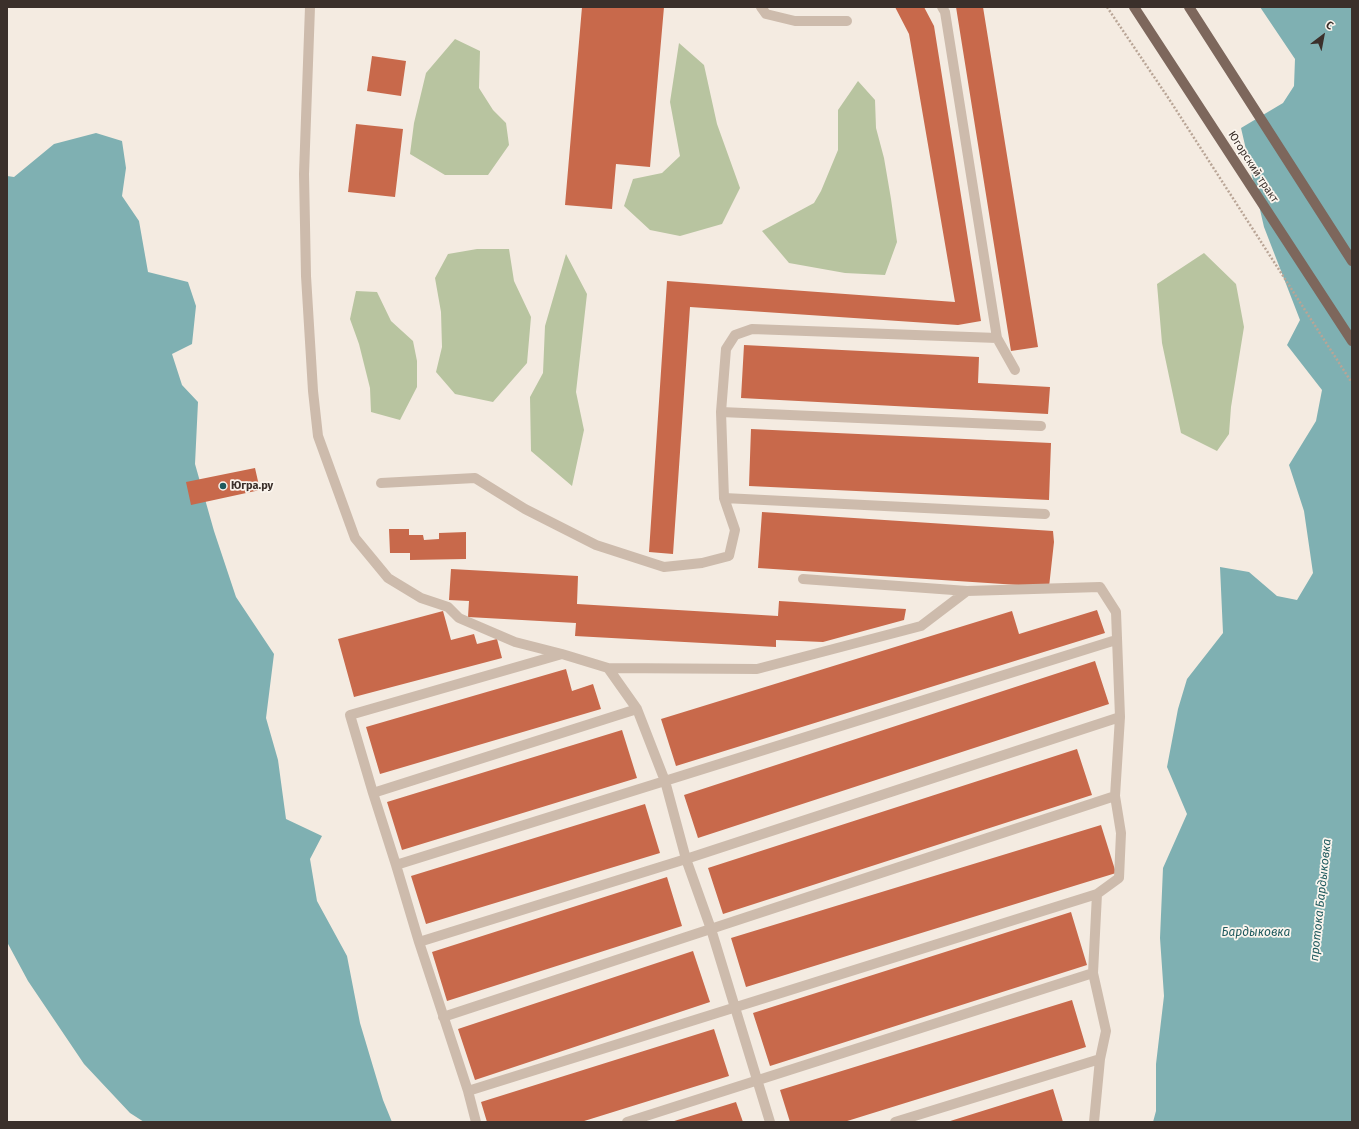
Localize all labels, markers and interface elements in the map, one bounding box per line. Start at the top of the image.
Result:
north arrow [1303,16,1343,56]
text: С [1323,18,1336,33]
street label: Югорский тракт [1225,129,1281,205]
place label: Югра.ру [231,479,273,493]
marker: Югра.ру [218,481,228,491]
water label: протока Бардыковка [1307,838,1335,962]
water label: Бардыковка [1222,926,1290,940]

